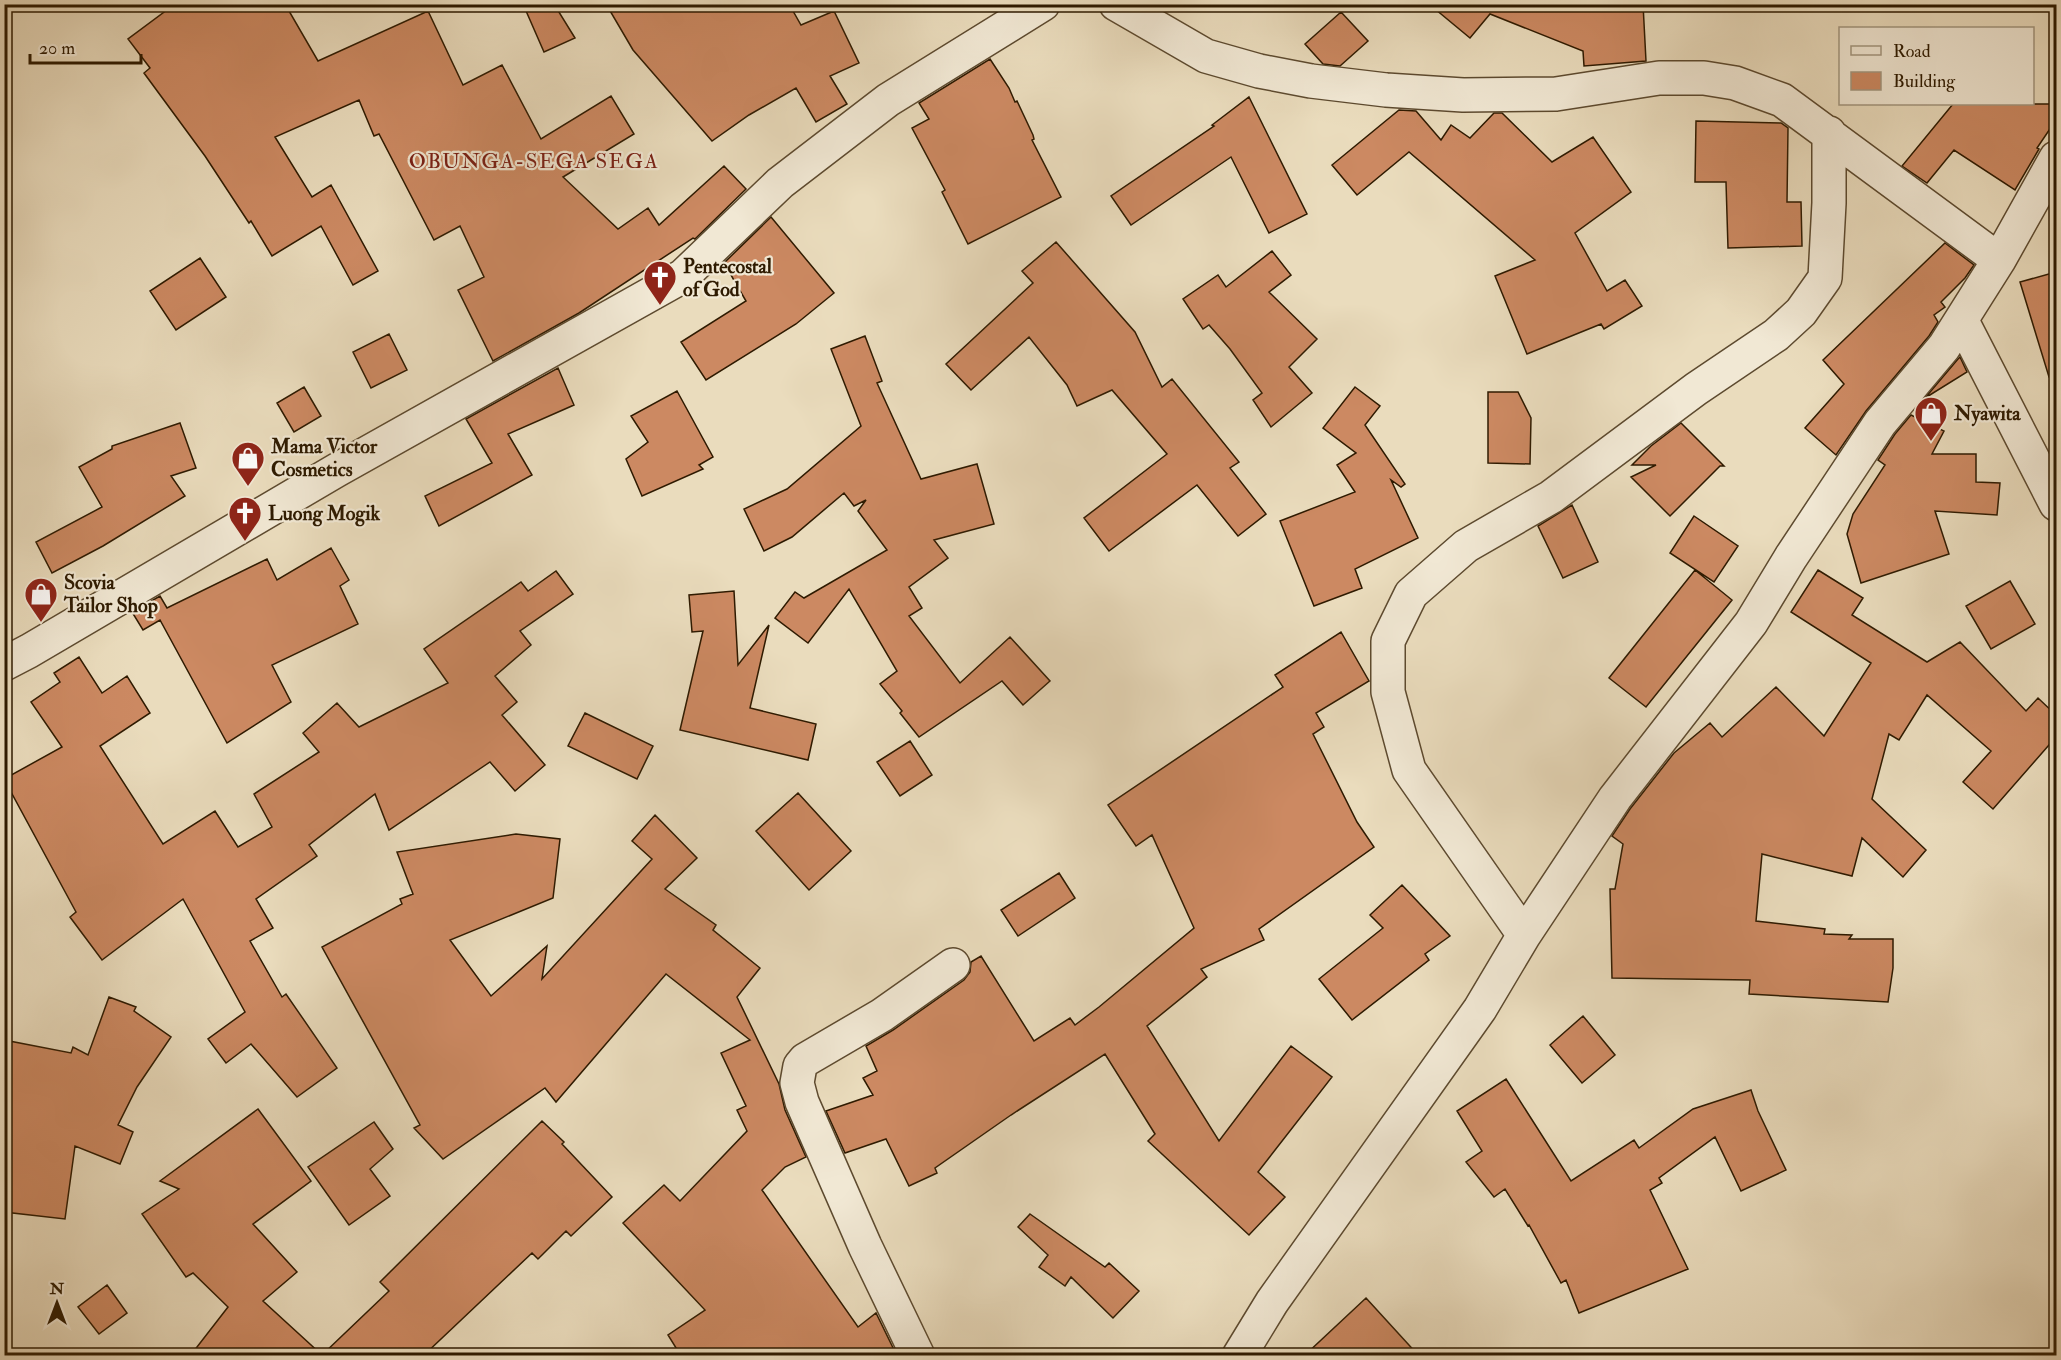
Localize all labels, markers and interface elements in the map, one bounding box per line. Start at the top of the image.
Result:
scale bar [30,27,141,65]
legend [1839,27,2034,105]
text: 20 m [39,37,75,60]
text: Road [1893,40,1931,63]
text: Building [1893,70,1956,93]
district label: OBUNGA-SEGA SEGA [409,148,659,175]
place label: Pentecostal of God [683,254,773,302]
church icon: Pentecostal of God [642,259,678,306]
shop icon: Nyawita [1913,395,1949,442]
place label: Nyawita [1953,401,2021,427]
place label: Mama Victor Cosmetics [270,434,378,482]
shop icon: Mama Victor Cosmetics [230,440,266,487]
church icon: Luong Mogik [227,495,263,542]
place label: Luong Mogik [268,501,381,527]
place label: Scovia Tailor Shop [63,570,158,619]
shop icon: Scovia Tailor Shop [23,576,59,623]
north arrow [27,1273,87,1333]
text: N [49,1279,65,1299]

